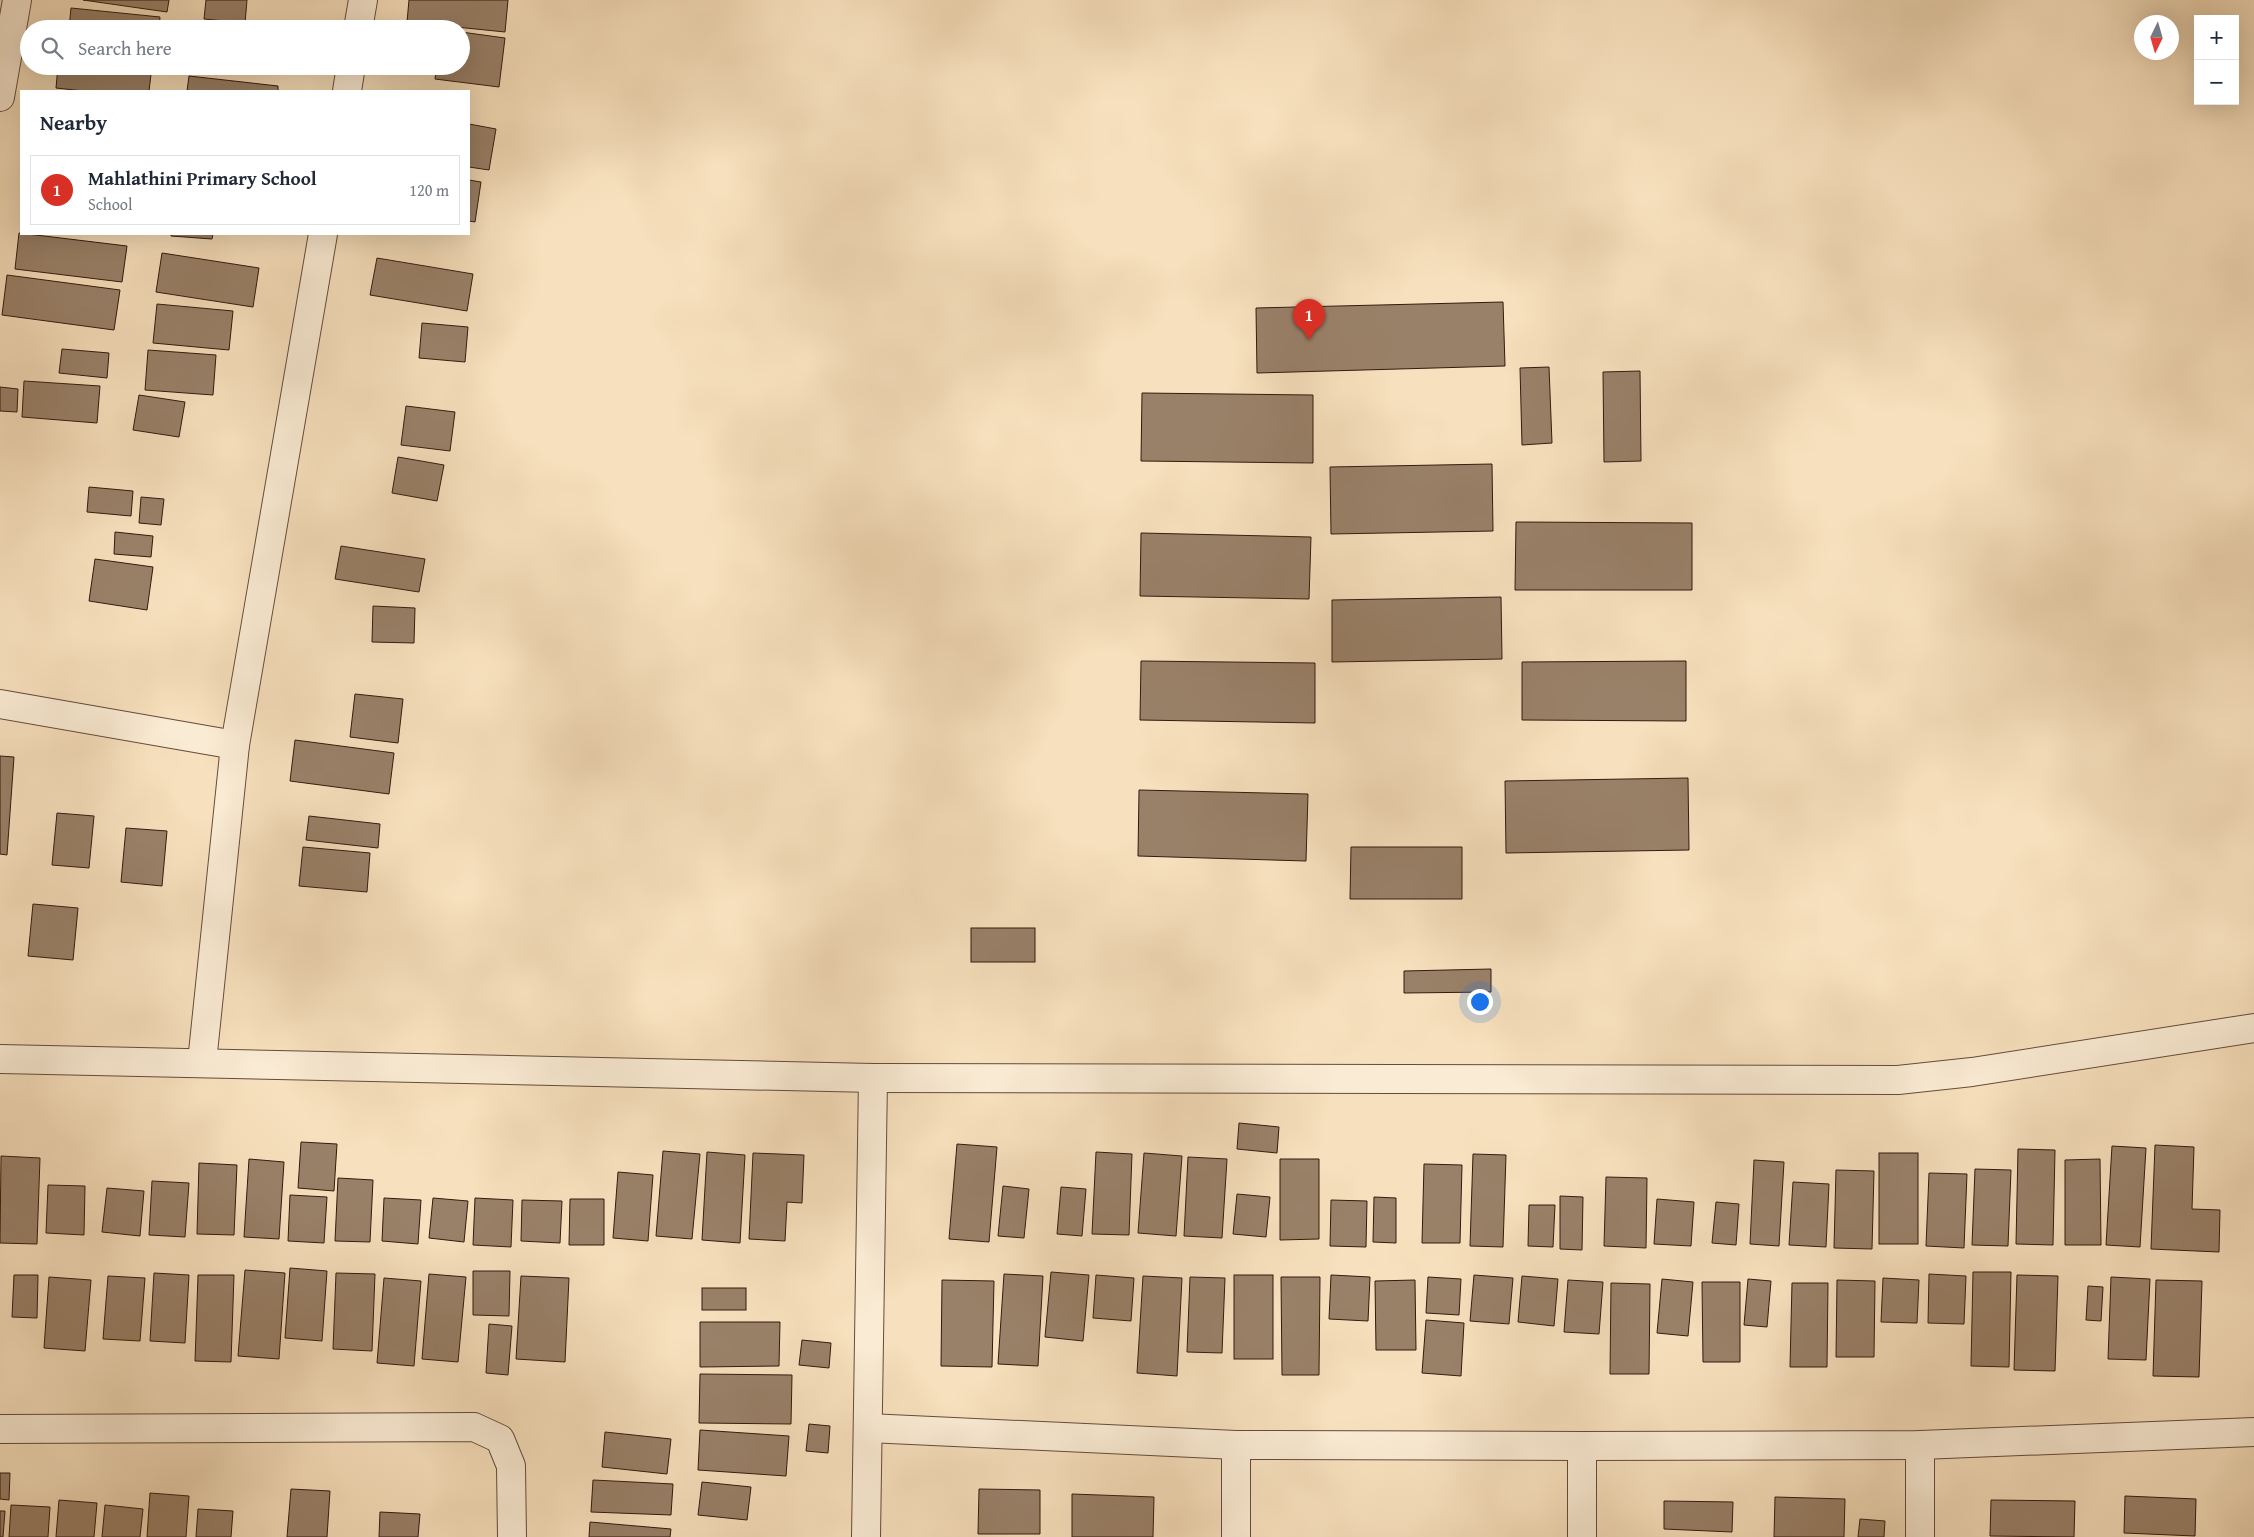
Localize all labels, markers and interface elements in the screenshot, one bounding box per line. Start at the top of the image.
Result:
north arrow [2134,15,2179,60]
map controls [2194,15,2239,105]
button: + [2194,15,2239,60]
search box [20,20,470,75]
icon: search [38,34,66,62]
text: Search here [78,34,172,62]
button: − [2194,60,2239,105]
text: Nearby [40,107,107,138]
text: Mahlathini Primary School [88,164,317,192]
text: 1 [53,178,61,202]
text: 120 m [409,178,449,202]
text: School [88,192,132,216]
pin: 1 [1293,299,1325,340]
your location [1467,989,1493,1015]

